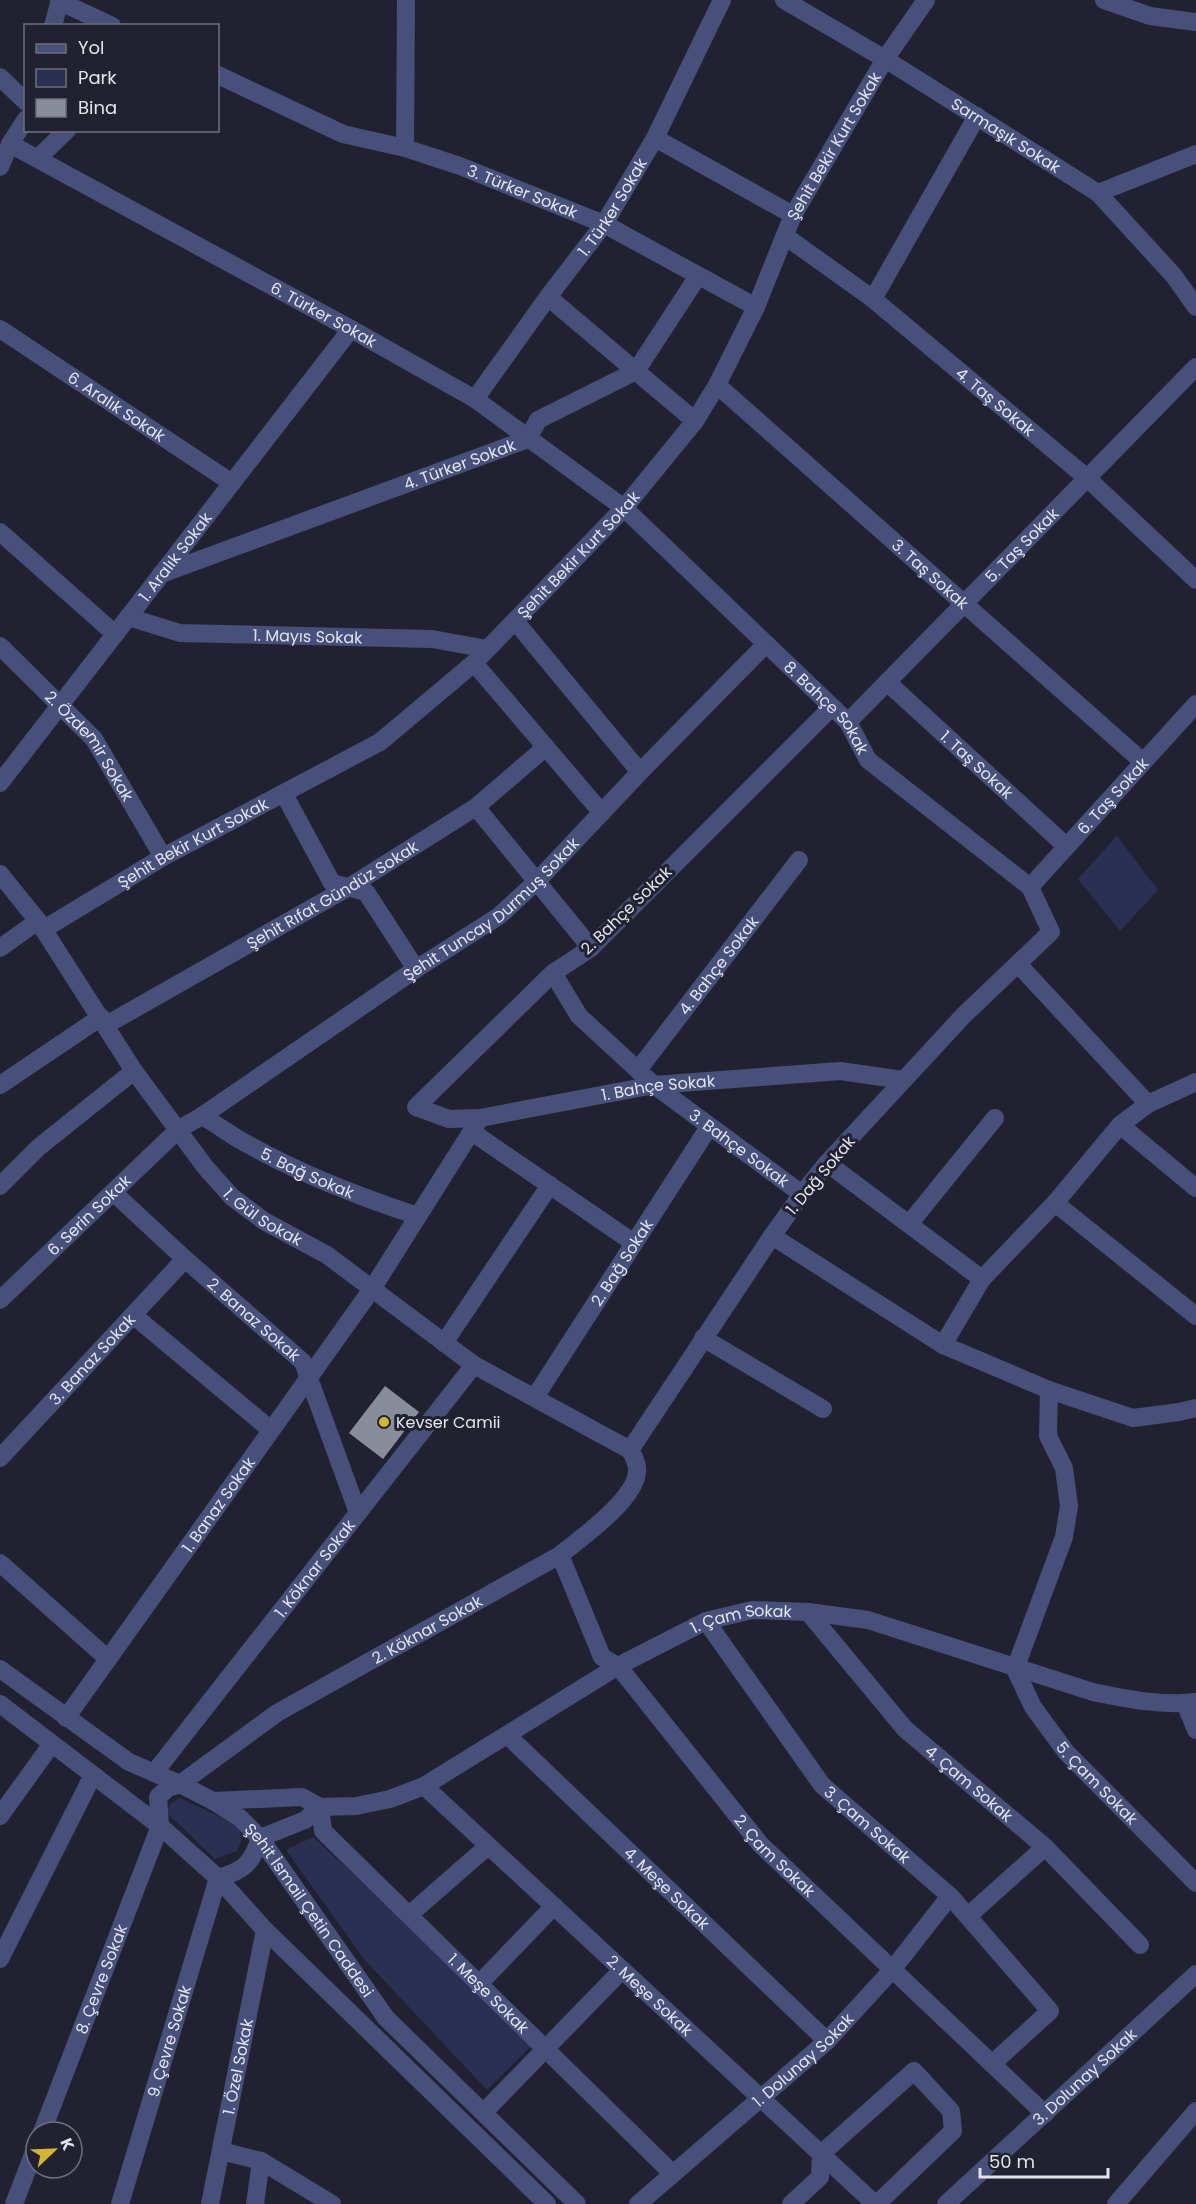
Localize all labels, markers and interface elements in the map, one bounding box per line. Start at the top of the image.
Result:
legend [24,24,219,132]
text: Yol [78,35,104,60]
text: Park [78,65,117,90]
street label: Şehit Bekir Kurt Sokak [781,67,887,225]
street label: Sarmaşık Sokak [947,92,1066,179]
text: Bina [78,95,117,120]
street label: 1. Türker Sokak [572,153,653,261]
street label: 3. Türker Sokak [464,159,582,224]
street label: 6. Türker Sokak [266,276,382,354]
street label: 4. Taş Sokak [951,362,1040,442]
street label: 6. Aralık Sokak [63,366,170,448]
street label: 4. Türker Sokak [400,433,520,496]
street label: Şehit Bekir Kurt Sokak [512,486,646,624]
street label: 5. Taş Sokak [980,502,1065,588]
street label: 1. Aralık Sokak [133,507,218,607]
street label: 3. Taş Sokak [886,534,974,615]
street label: 1. Mayıs Sokak [252,624,364,649]
street label: 8. Bahçe Sokak [779,656,874,759]
street label: 2. Özdemir Sokak [40,686,139,806]
street label: 1. Taş Sokak [935,725,1019,805]
street label: 6. Taş Sokak [1072,752,1155,840]
street label: Şehit Bekir Kurt Sokak [113,792,273,894]
street label: Şehit Tuncay Durmuş Sokak [398,832,585,987]
street label: Şehit Rıfat Gündüz Sokak [242,835,423,955]
street label: 2. Bahçe Sokak [576,860,678,960]
street label: 4. Bahçe Sokak [673,911,765,1020]
street label: 1. Bahçe Sokak [599,1069,717,1107]
street label: 3. Bahçe Sokak [684,1104,794,1193]
street label: 1. Dağ Sokak [780,1130,861,1220]
street label: 5. Bağ Sokak [256,1142,358,1205]
street label: 6. Serin Sokak [42,1169,137,1261]
street label: 1. Gül Sokak [217,1183,307,1252]
street label: 2. Bağ Sokak [585,1214,659,1311]
street label: 2. Banaz Sokak [202,1272,306,1367]
street label: 3. Banaz Sokak [44,1308,141,1410]
place label: Kevser Camii [396,1411,501,1434]
marker: Kevser Camii [377,1415,391,1429]
street label: 1. Banaz Sokak [176,1452,261,1558]
street label: 1. Köknar Sokak [269,1514,361,1623]
street label: 2. Köknar Sokak [368,1589,487,1670]
street label: 1. Çam Sokak [686,1599,793,1639]
street label: 5. Çam Sokak [1050,1737,1143,1831]
street label: 4. Çam Sokak [920,1740,1018,1828]
street label: 3. Çam Sokak [819,1781,916,1869]
street label: 2. Çam Sokak [729,1810,821,1903]
street label: Şehit İsmail Çetin Caddesi [239,1818,379,2002]
street label: 4. Meşe Sokak [619,1842,715,1936]
street label: 8. Çevre Sokak [70,1920,133,2038]
street label: 1. Meşe Sokak [442,1948,535,2039]
street label: 2. Meşe Sokak [601,1950,698,2042]
street label: 9. Çevre Sokak [142,1982,197,2100]
street label: 1. Dolunay Sokak [747,2008,860,2112]
street label: 1. Özel Sokak [217,2016,259,2117]
street label: 3. Dolunay Sokak [1028,2023,1142,2131]
north arrow [24,2120,84,2180]
text: K [55,2135,80,2154]
scale bar [980,2141,1108,2179]
text: 50 m [989,2149,1035,2174]

